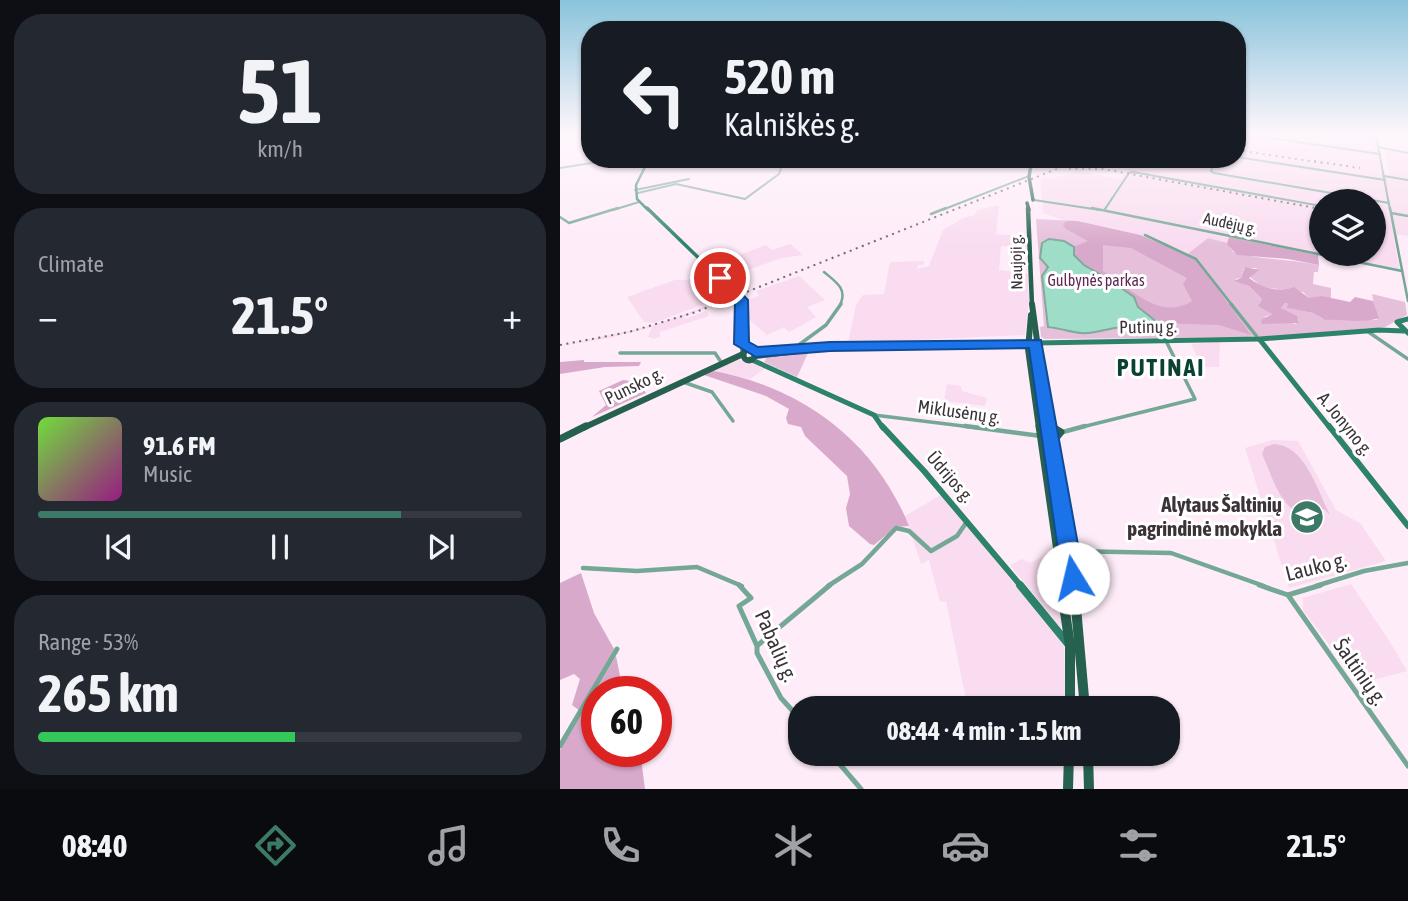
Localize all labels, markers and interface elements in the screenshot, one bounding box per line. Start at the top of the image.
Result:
text: 51 [237,38,323,142]
text: 520 m [724,48,835,104]
icon: left [609,49,700,140]
text: Kalniškės g. [724,106,860,143]
text: km/h [257,136,303,162]
map controls [1309,189,1386,266]
button: layers [1309,189,1386,266]
street label: Audėjų g. [1202,209,1258,238]
street label: Naujoji g. [1007,234,1026,290]
pin [690,248,750,308]
text: Climate [38,251,104,277]
icon: arrive [701,259,739,297]
park label: Gulbynės parkas [1047,271,1145,290]
text: 21.5° [232,285,328,345]
text: − [38,294,58,337]
text: + [502,294,522,337]
street label: Putinų g. [1119,315,1177,338]
district label: PUTINAI [1117,354,1205,381]
street label: Punsko g. [601,363,666,409]
street label: A. Jonyno g. [1313,388,1377,460]
street label: Miklusėnų g. [917,395,1002,428]
text: 91.6 FM [143,431,216,461]
street label: Ūdrijos g. [922,447,978,507]
text: Music [143,461,191,487]
place label: Alytaus Šaltinių pagrindinė mokykla [1127,492,1282,540]
school or university icon: Alytaus Šaltinių pagrindinė mokykla [1288,498,1326,536]
icon: previous [100,528,138,566]
icon: pause [261,528,299,566]
icon: next [422,528,460,566]
position arrow [1036,541,1110,615]
street label: Lauko g. [1283,547,1349,585]
street label: Pabalių g. [751,606,803,685]
text: Range · 53% [38,629,138,655]
street label: Šaltinių g. [1329,633,1392,709]
text: 265 km [38,663,179,723]
speed limit sign: 60 [581,676,672,767]
text: 08:44 · 4 min · 1.5 km [887,716,1081,746]
icon: directions [251,821,300,870]
icon: music [424,821,473,870]
icon: phone [596,821,645,870]
icon: climate [769,821,818,870]
icon: car [941,821,990,870]
icon: filters [1114,821,1163,870]
text: 08:40 [62,827,128,864]
text: 21.5° [1286,827,1346,864]

